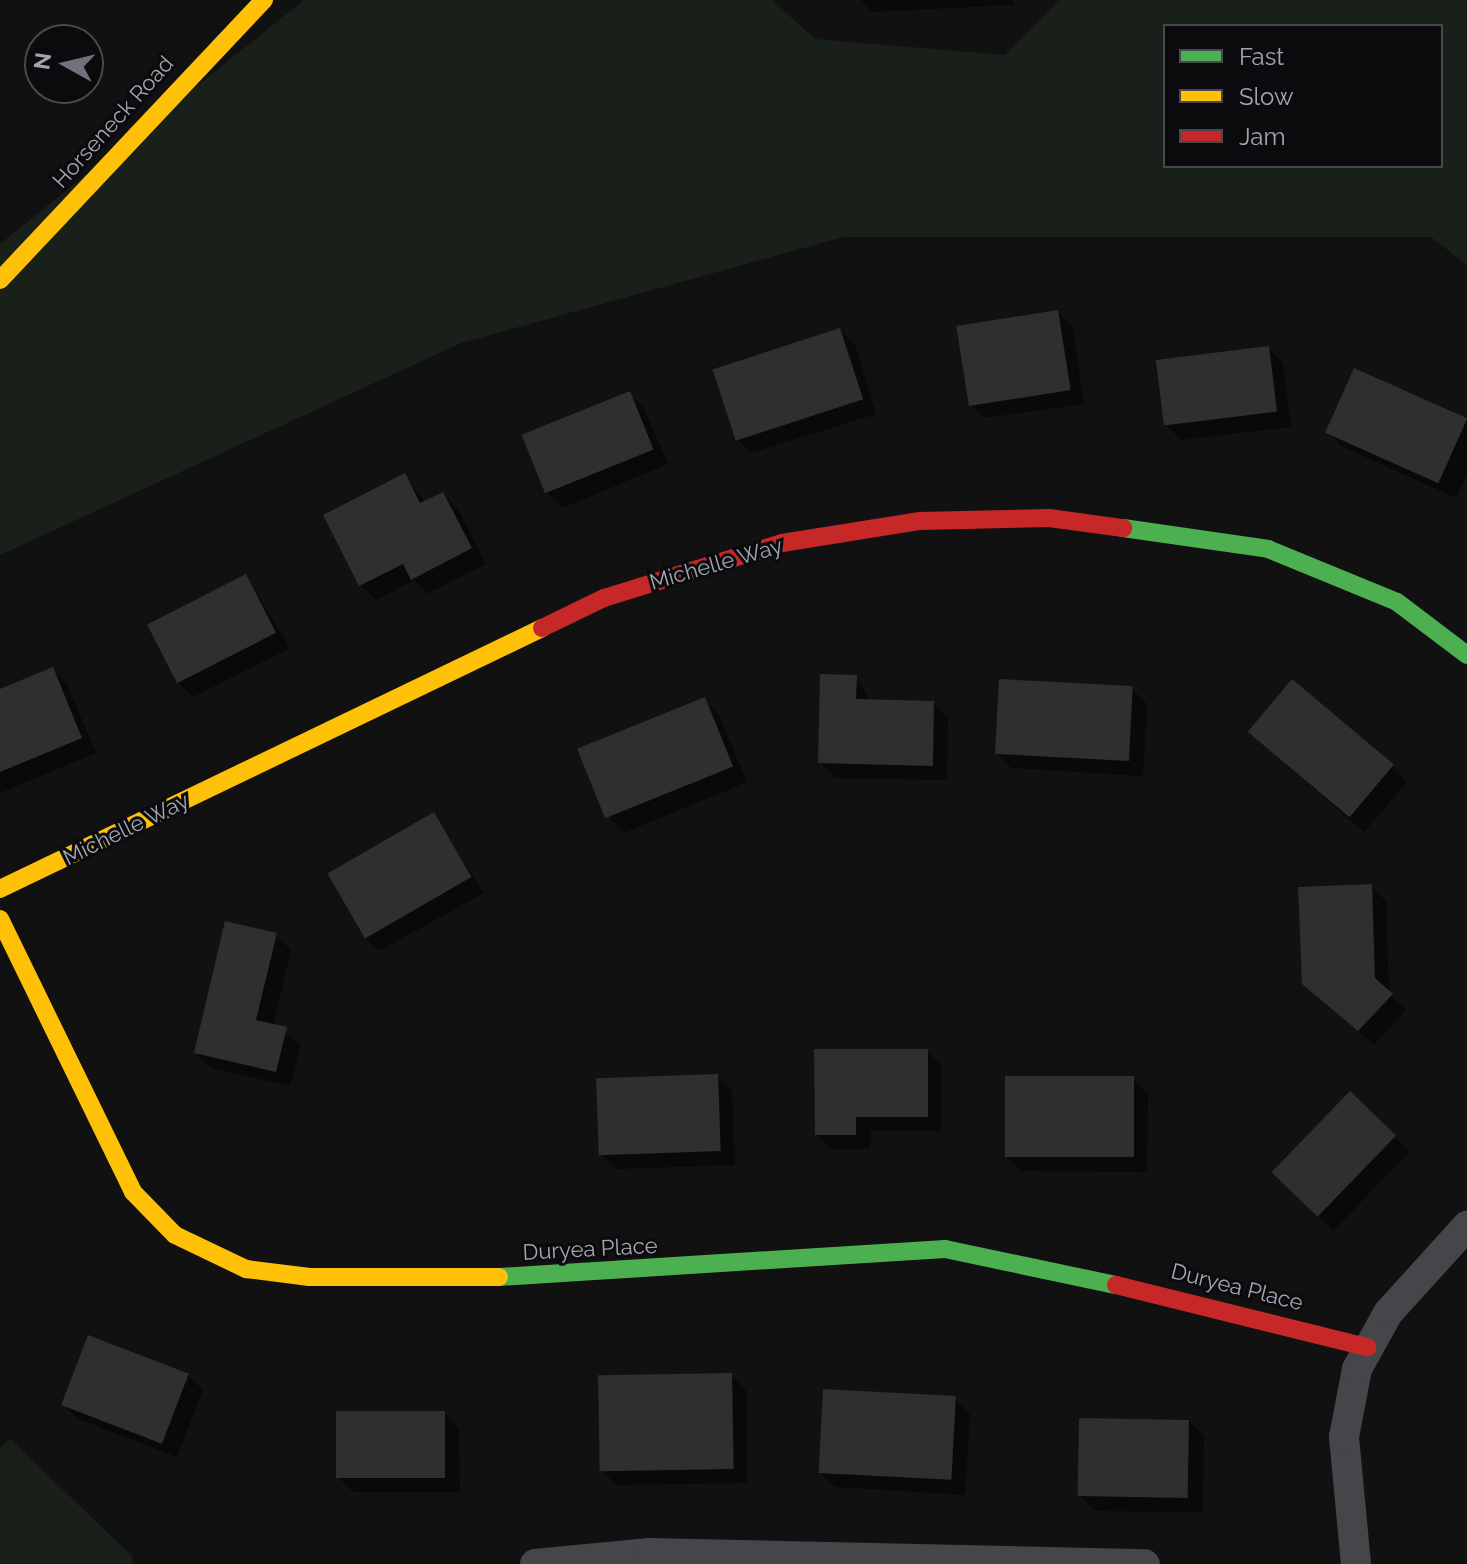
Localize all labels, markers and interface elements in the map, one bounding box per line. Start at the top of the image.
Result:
north arrow [24,24,104,104]
legend [1163,24,1443,168]
text: Fast [1239,42,1284,71]
text: N [28,51,56,71]
street label: Horseneck Road [47,51,179,193]
text: Slow [1239,82,1293,111]
text: Jam [1239,122,1285,151]
street label: Michelle Way [646,532,786,596]
street label: Michelle Way [58,787,194,871]
street label: Duryea Place [522,1232,658,1266]
street label: Duryea Place [1168,1258,1306,1316]

